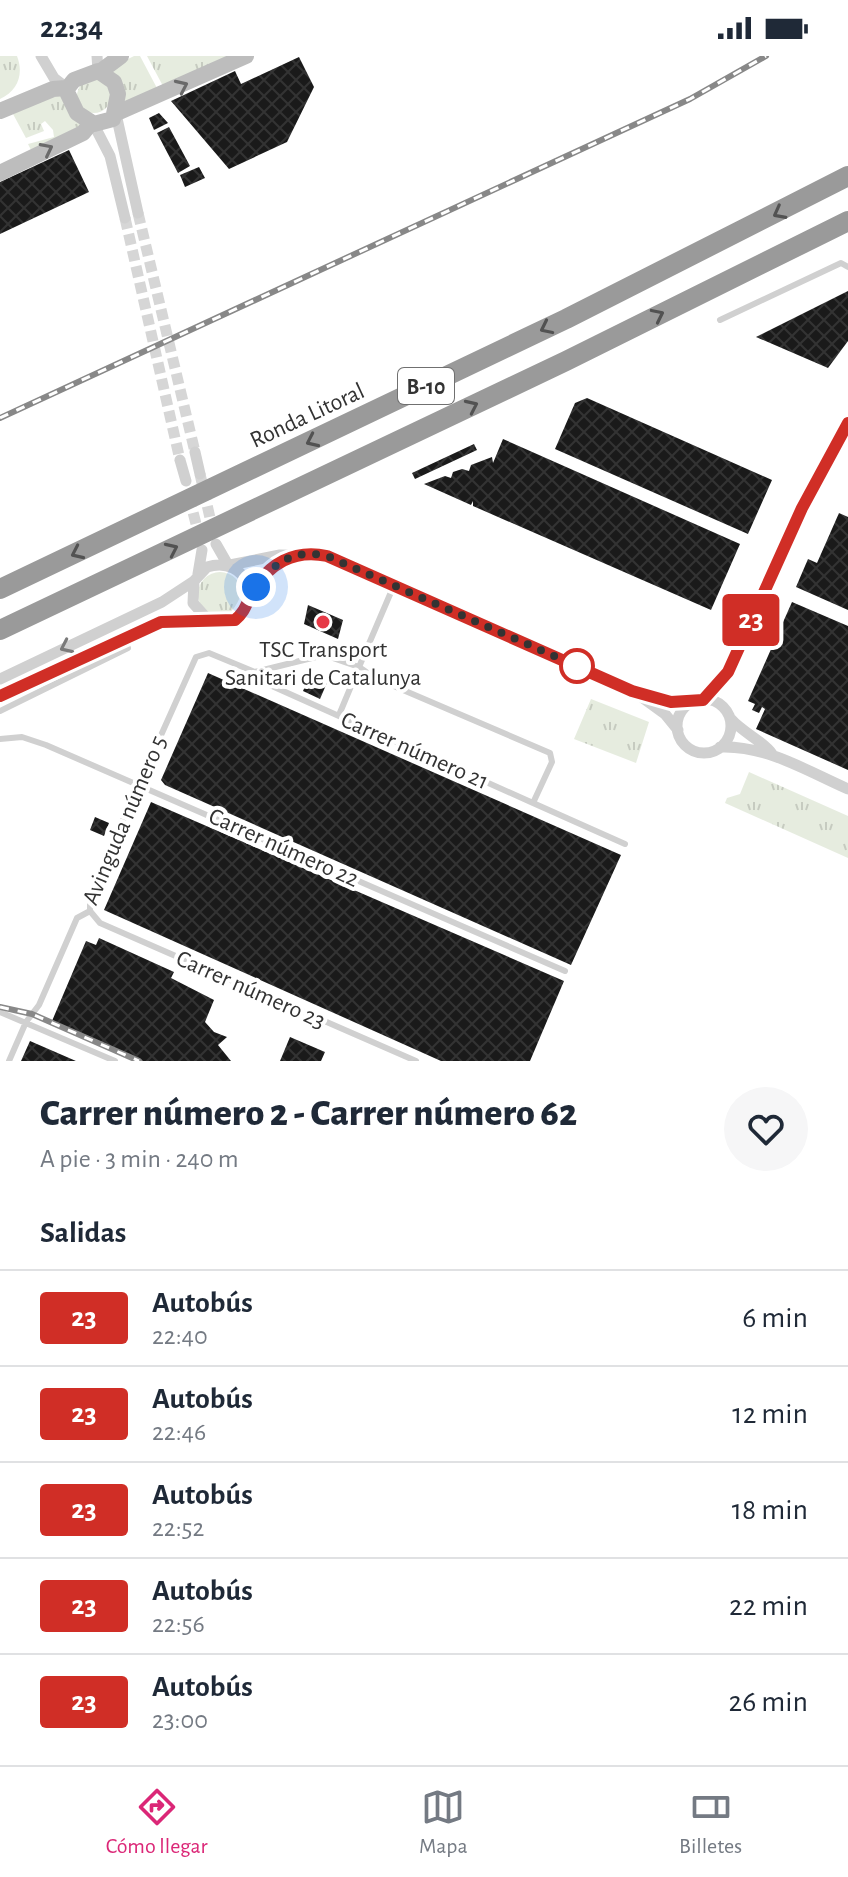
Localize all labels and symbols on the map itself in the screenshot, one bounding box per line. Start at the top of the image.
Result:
one-way arrow [174,80,188,96]
one-way arrow [39,144,54,159]
one-way arrow [773,204,788,219]
one-way arrow [650,310,665,325]
one-way arrow [540,318,555,334]
road number: B-10 [398,368,454,404]
street label: Ronda Litoral [247,379,368,453]
one-way arrow [463,400,478,416]
one-way arrow [306,431,320,447]
one-way arrow [71,543,86,559]
one-way arrow [163,543,178,559]
your location [236,567,276,607]
line badge: 23 [715,594,787,646]
marker: TSC Transport Sanitari de Catalunya [314,613,332,631]
one-way arrow [60,637,74,653]
place label: TSC Transport Sanitari de Catalunya [225,638,421,690]
unlabelled marker [560,649,594,683]
street label: Carrer número 21 [337,708,492,794]
street label: Avinguda número 5 [78,732,171,909]
street label: Carrer número 22 [205,804,362,892]
street label: Carrer número 23 [172,946,329,1034]

